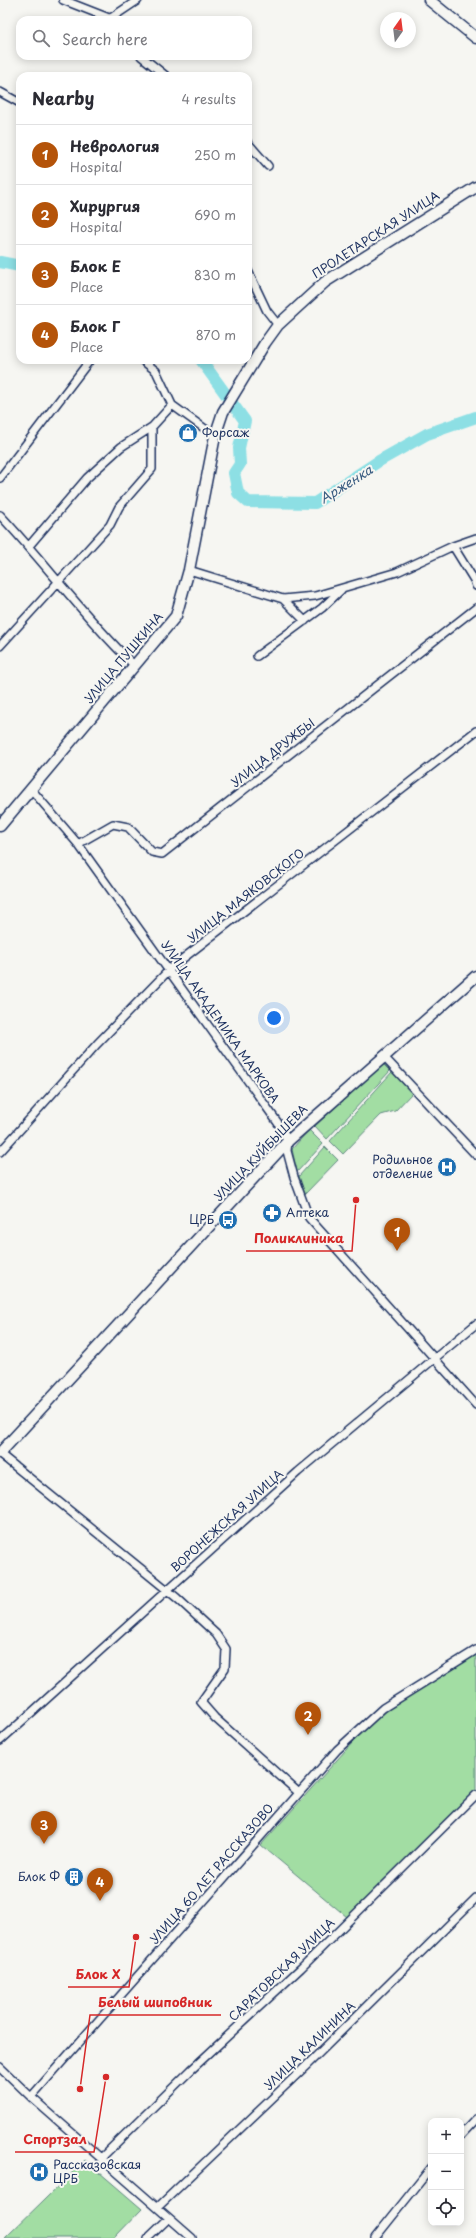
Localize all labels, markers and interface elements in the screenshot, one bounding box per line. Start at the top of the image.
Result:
north arrow [380,12,416,48]
search box [16,16,252,60]
icon: search [30,27,52,49]
text: Search here [62,27,148,50]
text: Nearby [32,85,94,111]
text: 4 results [182,89,236,108]
text: Неврология [70,134,160,157]
text: 1 [42,145,48,164]
text: 250 m [194,145,236,164]
text: Hospital [70,157,122,176]
street label: ПРОЛЕТАРСКАЯ УЛИЦА [308,186,443,282]
text: Хирургия [70,194,140,217]
text: 2 [40,205,50,224]
text: 690 m [194,205,236,224]
text: Hospital [70,217,122,236]
text: Блок Е [70,254,121,277]
text: 3 [41,265,49,284]
text: 830 m [194,265,236,284]
text: Place [70,277,103,296]
text: Блок Г [70,314,120,337]
text: 4 [41,325,49,344]
text: 870 m [196,325,236,344]
text: Place [70,337,103,356]
shop icon: Форсаж [177,422,199,444]
place label: Форсаж [202,423,250,441]
water label: Арженка [316,459,377,507]
street label: УЛИЦА ПУШКИНА [80,608,167,707]
street label: УЛИЦА ДРУЖБЫ [227,714,318,791]
street label: УЛИЦА МАЯКОВСКОГО [183,844,308,947]
street label: УЛИЦА АКАДЕМИКА МАРКОВА [158,936,284,1107]
your location [264,1008,284,1028]
street label: УЛИЦА КУЙБЫШЕВА [209,1100,311,1205]
place label: Родильное отделение [372,1150,433,1182]
hospital icon: Родильное отделение [436,1156,458,1178]
pharmacy icon: Аптека [261,1202,283,1224]
place label: Аптека [286,1203,330,1221]
bus stop icon: ЦРБ [217,1209,239,1231]
place label: ЦРБ [189,1210,214,1228]
pin: 1 [384,1218,410,1251]
callout: Поликлиника [246,1226,352,1251]
text: Поликлиника [254,1228,344,1247]
street label: ВОРОНЕЖСКАЯ УЛИЦА [166,1465,287,1576]
pin: 2 [295,1702,321,1735]
street label: УЛИЦА 60 ЛЕТ РАССКАЗОВО [145,1799,277,1947]
pin: 3 [31,1811,57,1844]
building icon: Блок Ф [63,1866,85,1888]
place label: Блок Ф [18,1867,61,1885]
pin: 4 [87,1868,113,1901]
street label: САРАТОВСКАЯ УЛИЦА [224,1914,338,2025]
callout: Блок Х [68,1962,129,1987]
text: Блок Х [76,1964,121,1983]
callout: Белый шиповник [90,1990,221,2015]
text: Белый шиповник [98,1992,213,2011]
street label: УЛИЦА КАЛИНИНА [260,1997,359,2094]
map controls [428,2118,464,2226]
button: + [428,2118,464,2154]
callout: Спортзал [15,2127,94,2152]
text: Спортзал [23,2129,87,2148]
button: − [428,2154,464,2190]
place label: Рассказовская ЦРБ [53,2155,141,2187]
hospital icon: Рассказовская ЦРБ [28,2161,50,2183]
button: locate [428,2190,464,2226]

